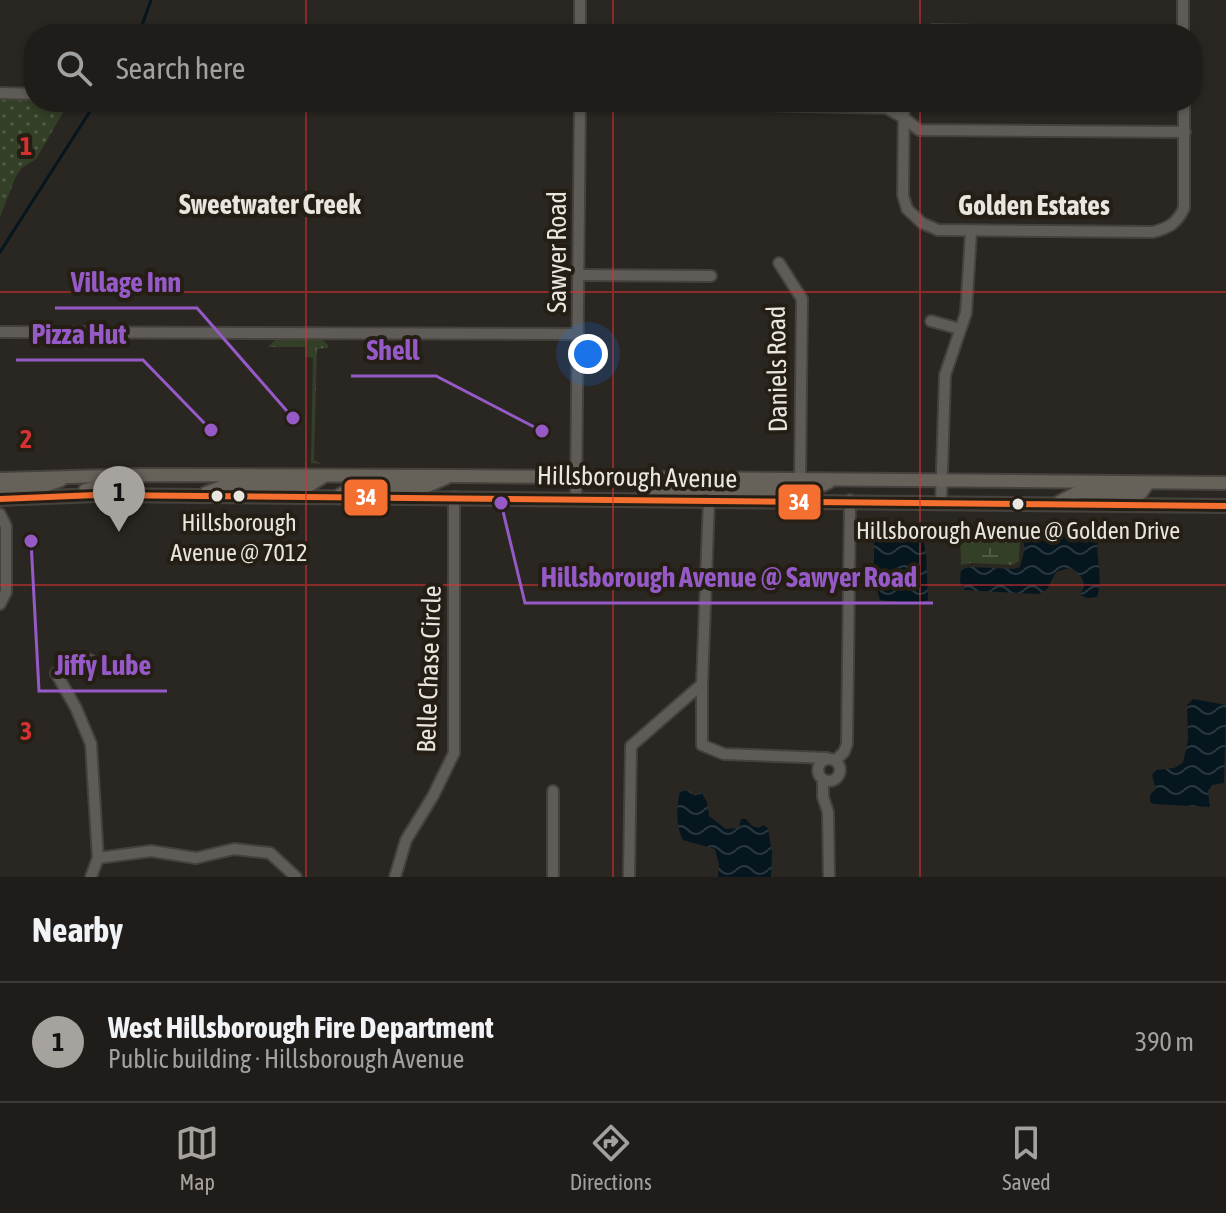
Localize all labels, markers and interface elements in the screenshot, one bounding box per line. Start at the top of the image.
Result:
search box [24,24,1202,112]
icon: search [52,46,96,90]
text: Search here [116,51,245,85]
text: 1 [20,131,32,161]
district label: Sweetwater Creek [179,188,362,220]
district label: Golden Estates [958,189,1110,221]
street label: Sawyer Road [542,191,572,313]
callout: Village Inn [55,256,197,308]
text: Village Inn [70,266,181,298]
street label: Daniels Road [761,306,793,432]
callout: Pizza Hut [16,308,143,360]
text: Pizza Hut [32,318,126,350]
callout: Shell [351,324,436,376]
text: Shell [367,334,420,366]
your location [568,334,608,374]
text: 2 [20,424,32,454]
street label: Hillsborough Avenue [537,460,737,494]
pin: 1 [93,466,145,532]
line badge: 34 [343,478,389,517]
line badge: 34 [777,483,822,521]
text: 34 [356,484,376,510]
unlabelled marker [209,488,225,504]
marker: Hillsborough Avenue @ 7012 [231,488,247,504]
text: 34 [789,489,809,515]
marker: Hillsborough Avenue @ Golden Drive [1010,496,1026,512]
place label: Hillsborough Avenue @ 7012 [171,509,307,566]
place label: Hillsborough Avenue @ Golden Drive [856,517,1180,544]
callout: Hillsborough Avenue @ Sawyer Road [525,551,933,603]
text: Hillsborough Avenue @ Sawyer Road [541,561,917,593]
street label: Belle Chase Circle [411,585,447,753]
callout: Jiffy Lube [39,639,167,691]
text: Jiffy Lube [54,649,151,681]
text: 3 [20,716,32,746]
text: Nearby [32,910,123,949]
text: West Hillsborough Fire Department [108,1010,494,1044]
text: 1 [52,1027,64,1057]
text: 390 m [1135,1027,1194,1057]
text: Public building · Hillsborough Avenue [108,1044,464,1074]
tab: Map [175,1121,219,1195]
tab: Directions [570,1121,652,1195]
tab: Saved [1002,1121,1051,1195]

